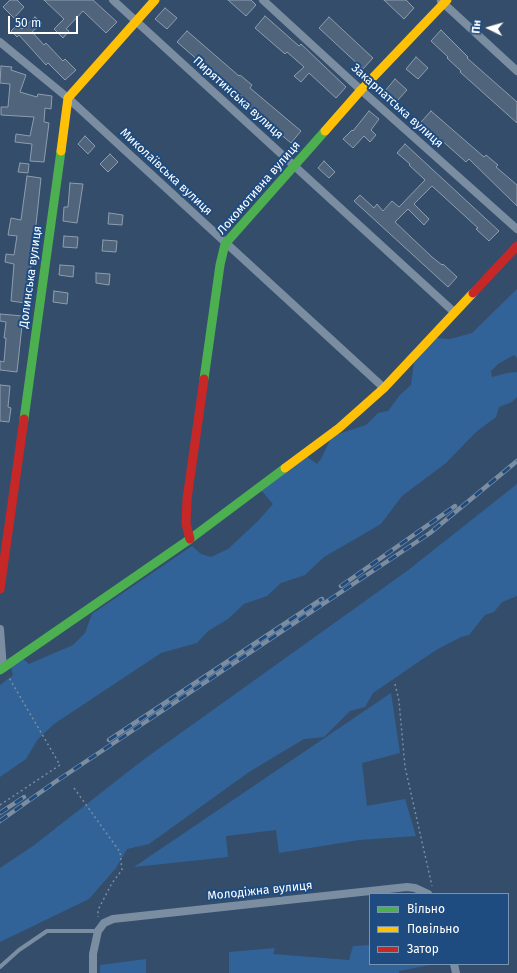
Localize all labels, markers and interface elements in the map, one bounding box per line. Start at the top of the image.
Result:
scale bar [10,8,80,34]
north arrow [469,8,509,48]
text: 50 m [15,16,41,30]
text: Пн [469,19,484,34]
street label: Пирятинська вулиця [190,54,286,142]
street label: Закарпатська вулиця [348,61,446,151]
street label: Миколаївська вулиця [117,126,215,218]
street label: Локомотивна вулиця [214,138,304,238]
street label: Долинська вулиця [17,225,45,329]
street label: Молодіжна вулиця [207,878,313,904]
legend [369,893,509,965]
text: Вільно [407,902,445,916]
text: Повільно [407,922,460,936]
text: Затор [407,942,439,956]

